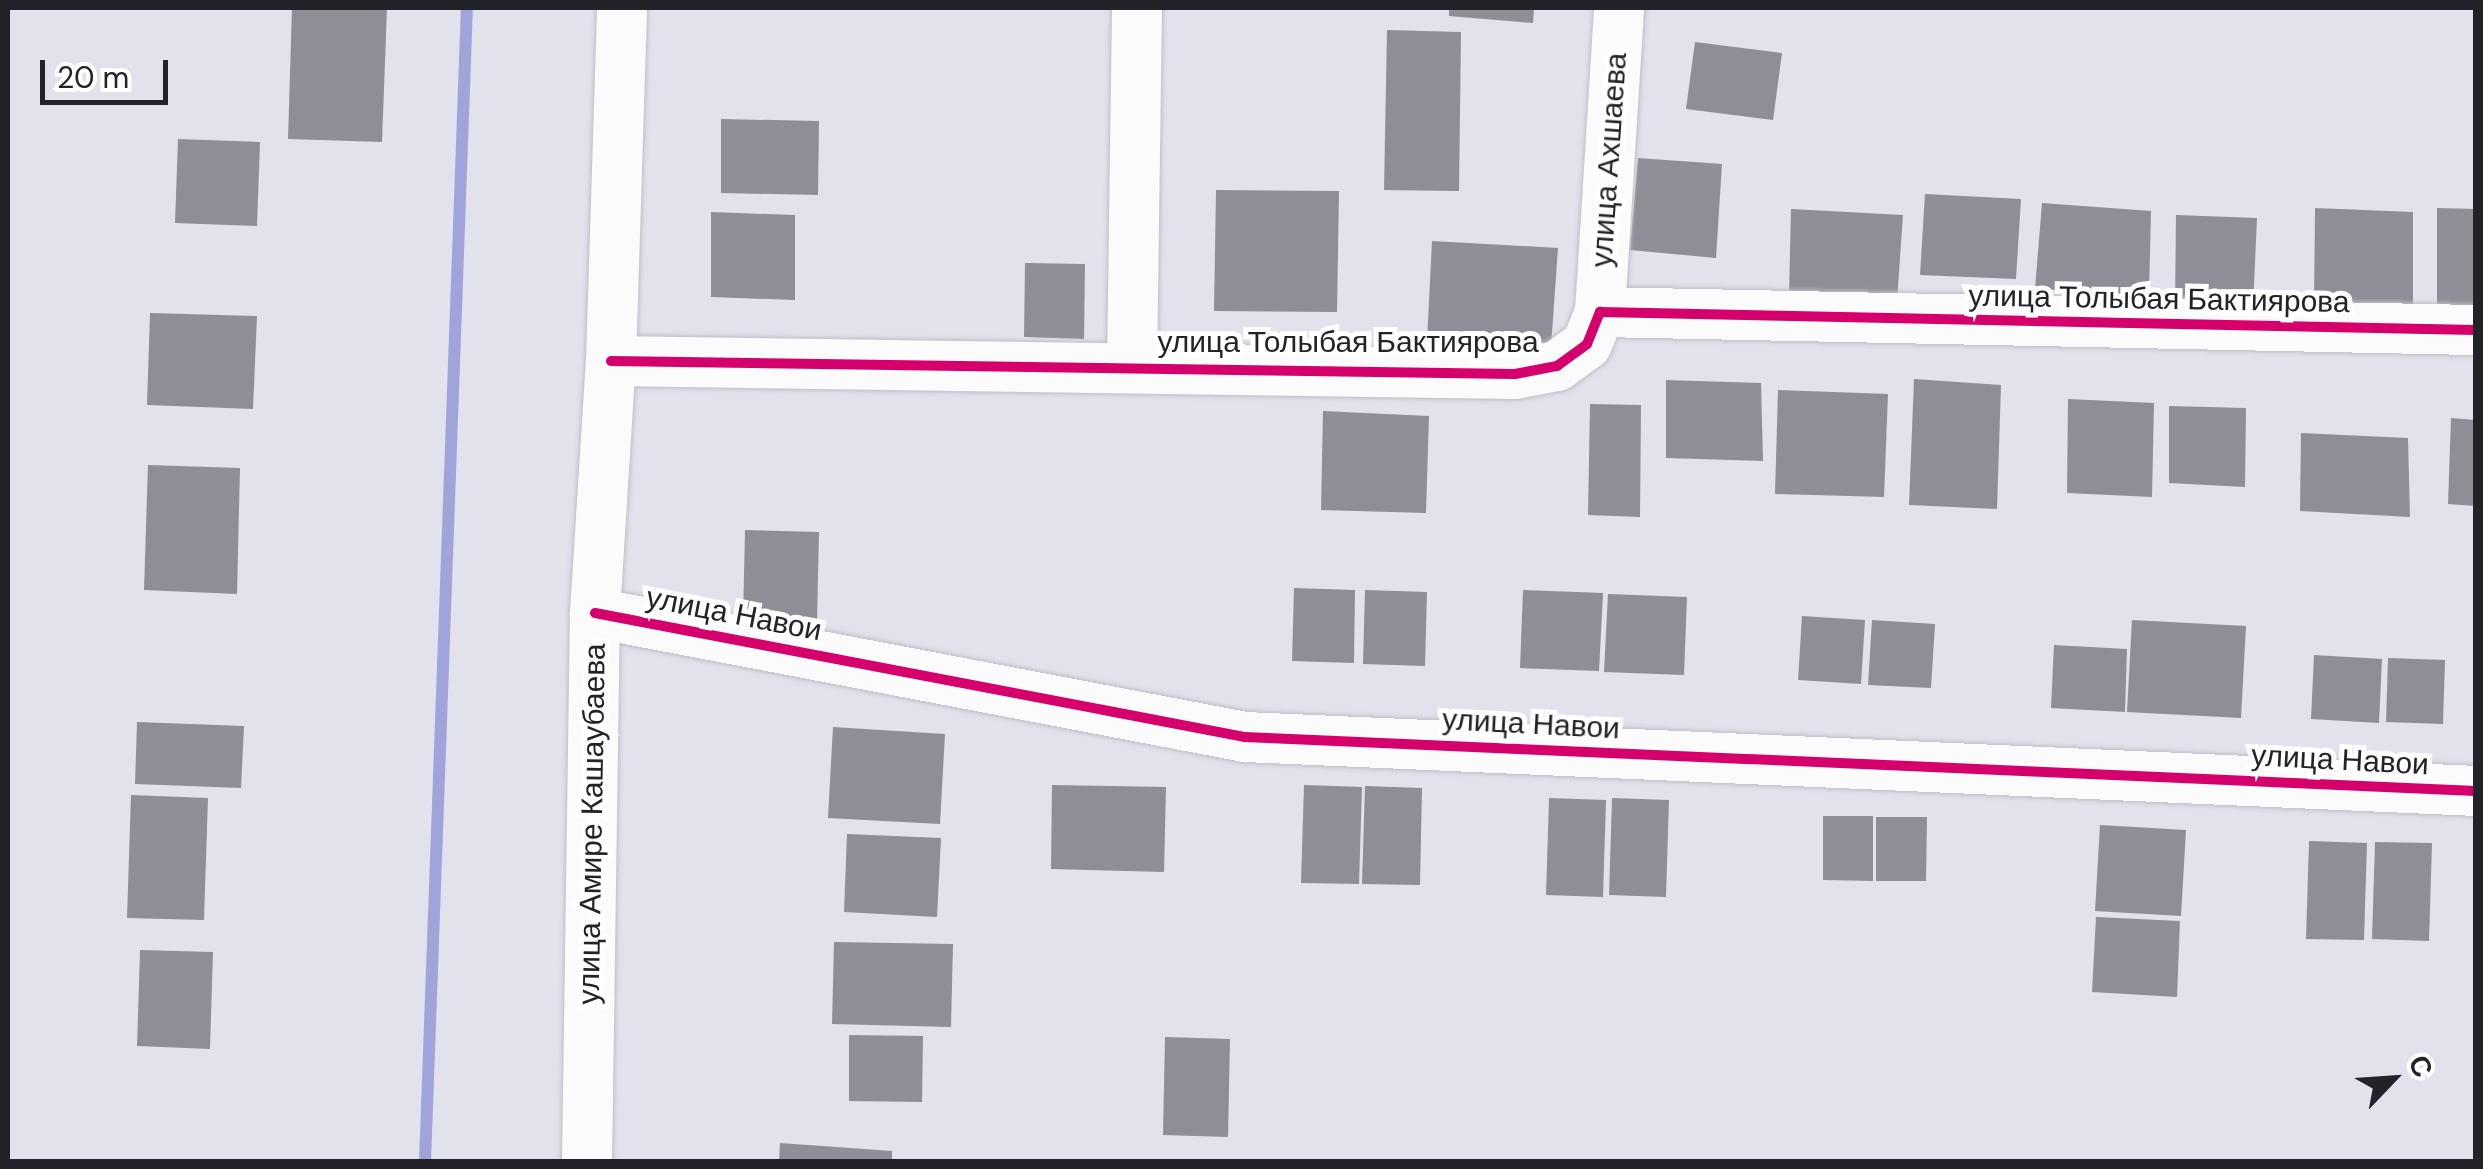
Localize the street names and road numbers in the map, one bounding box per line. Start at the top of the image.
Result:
street label: улица Ахшаева [1584,51,1634,269]
street label: улица Толыбая Бактиярова [1968,278,2350,320]
street label: улица Толыбая Бактиярова [1157,324,1539,360]
street label: улица Навои [643,579,825,649]
street label: улица Амире Кашаубаева [571,643,613,1005]
street label: улица Навои [1441,701,1621,747]
street label: улица Навои [2250,737,2430,783]

